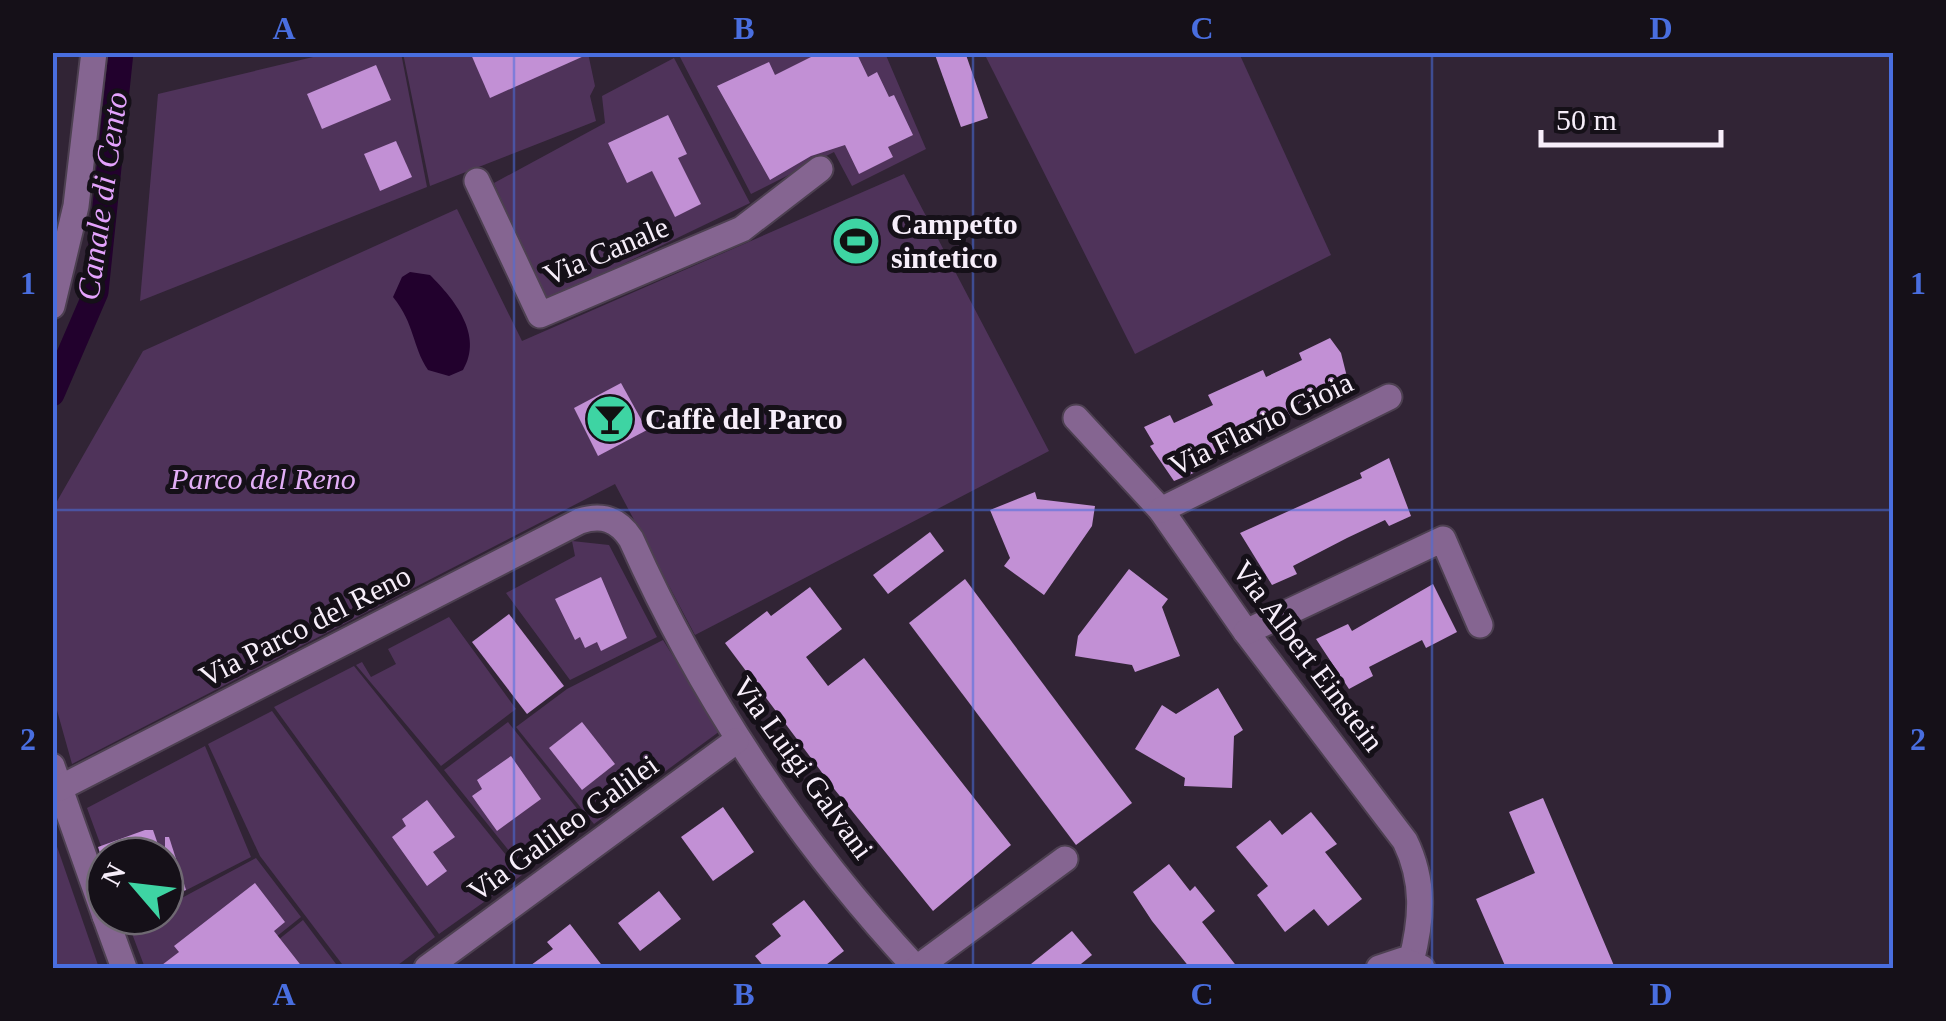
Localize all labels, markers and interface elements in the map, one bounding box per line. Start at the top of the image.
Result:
text: A [272,10,296,46]
text: B [733,10,755,46]
text: C [1190,10,1214,46]
text: D [1649,10,1673,46]
scale bar [1541,85,1721,147]
water label: Canale di Cento [70,90,134,302]
text: 50 m [1556,103,1617,136]
place label: Campetto sintetico [891,207,1018,274]
street label: Via Canale [538,210,673,292]
sports icon: Campetto sintetico [830,215,882,267]
text: 1 [20,265,36,301]
text: 1 [1910,265,1926,301]
street label: Via Flavio Gioia [1164,365,1358,482]
bar icon: Caffè del Parco [584,393,636,445]
place label: Caffè del Parco [645,402,843,435]
park label: Parco del Reno [169,462,356,495]
street label: Via Albert Einstein [1226,554,1391,757]
street label: Via Parco del Reno [194,558,416,693]
street label: Via Luigi Galvani [726,670,880,865]
text: 2 [20,721,36,757]
text: 2 [1910,721,1926,757]
street label: Via Galileo Galilei [461,748,664,907]
north arrow [85,836,185,936]
text: N [95,858,132,891]
text: A [272,976,296,1012]
text: B [733,976,755,1012]
text: C [1190,976,1214,1012]
text: D [1649,976,1673,1012]

